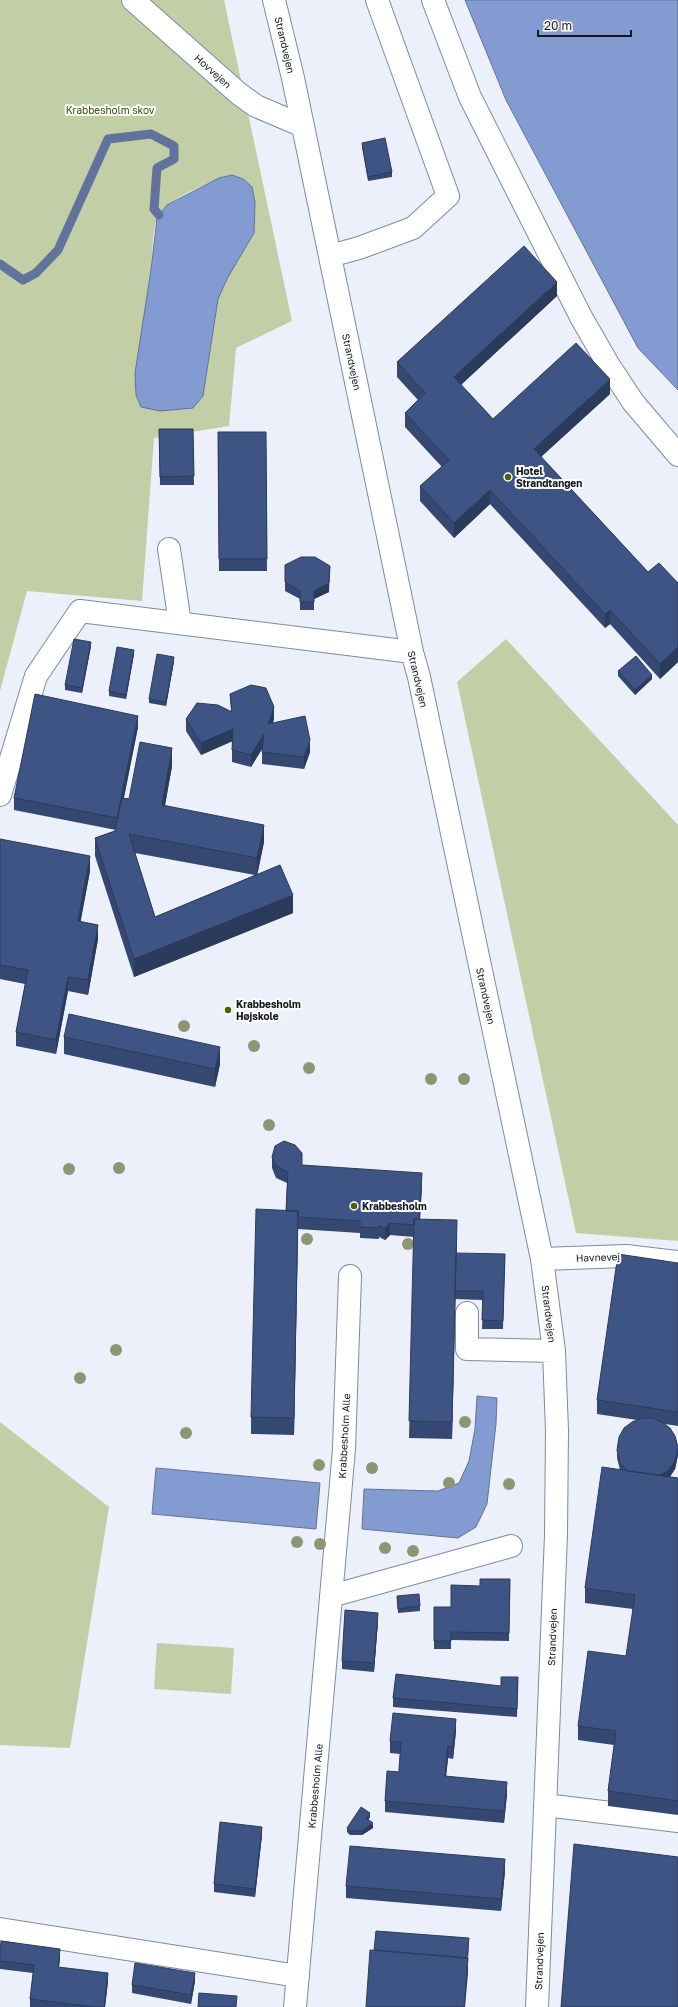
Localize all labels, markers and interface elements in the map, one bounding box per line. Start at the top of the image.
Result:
scale bar [538,12,631,38]
street label: Strandvejen [273,16,297,74]
text: 20 m [544,18,572,33]
street label: Hovvejen [192,51,234,91]
park label: Krabbesholm skov [66,104,155,116]
street label: Strandvejen [340,332,364,392]
place label: Hotel Strandtangen [516,465,582,489]
marker: Hotel Strandtangen [503,472,513,482]
street label: Strandvejen [406,650,430,708]
street label: Strandvejen [474,966,498,1026]
place label: Krabbesholm Højskole [236,998,301,1022]
marker: Krabbesholm Højskole [223,1005,233,1015]
place label: Krabbesholm [362,1200,427,1212]
marker: Krabbesholm [349,1201,359,1211]
street label: Havnevej [576,1250,620,1264]
street label: Strandvejen [540,1285,558,1343]
street label: Krabbesholm Alle [336,1393,352,1479]
street label: Strandvejen [545,1608,559,1666]
street label: Krabbesholm Alle [305,1743,325,1829]
street label: Strandvejen [532,1932,546,1990]

